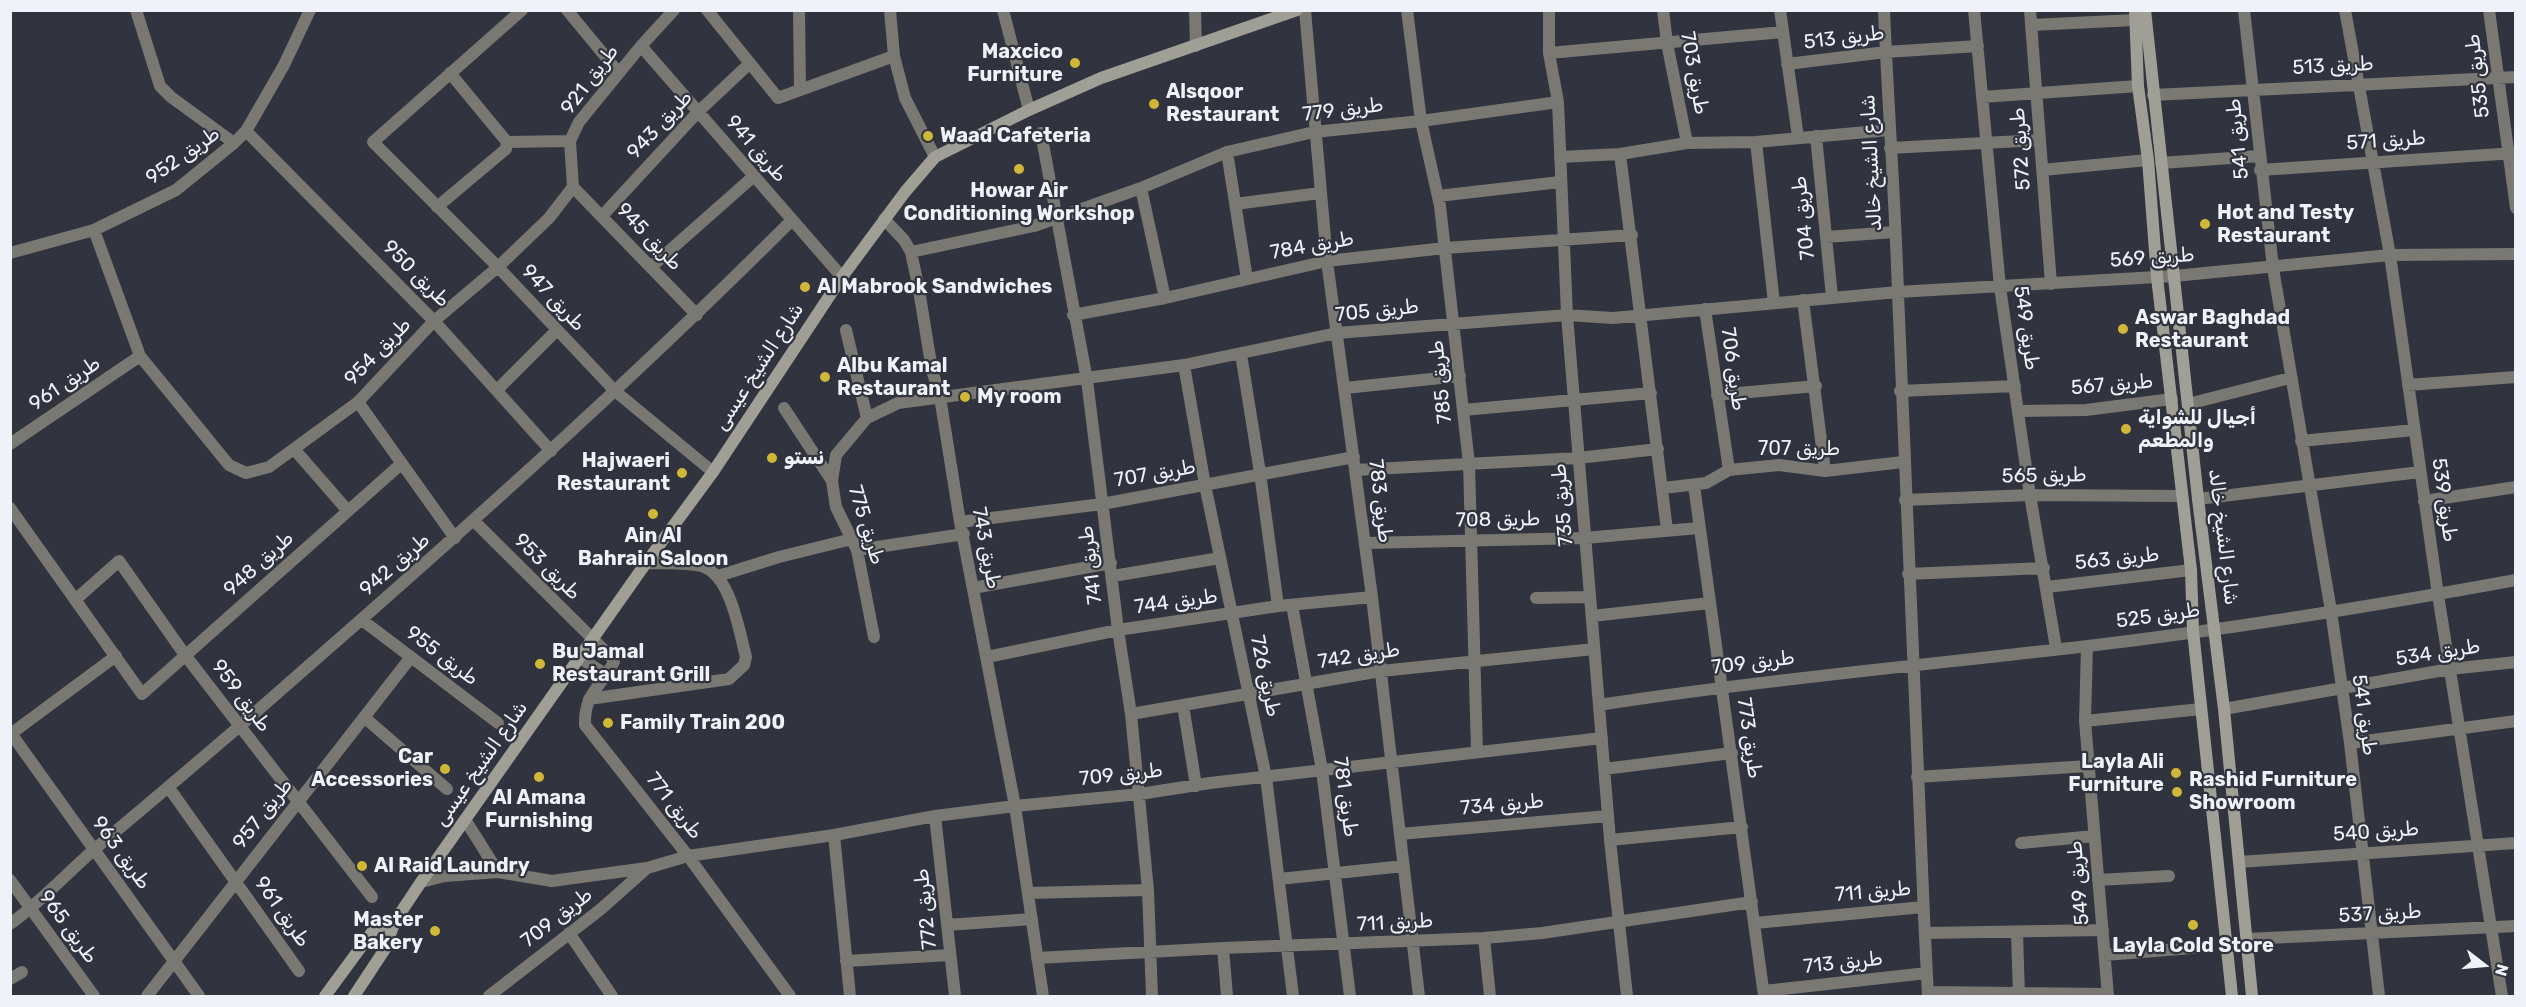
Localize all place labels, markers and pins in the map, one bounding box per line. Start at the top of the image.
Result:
place label: Maxcico Furniture [967,40,1063,87]
marker: Maxcico Furniture [1068,56,1082,70]
place label: Alsqoor Restaurant [1166,80,1279,127]
marker: Alsqoor Restaurant [1147,97,1161,111]
place label: Waad Cafeteria [940,124,1091,148]
marker: Waad Cafeteria [921,129,935,143]
marker: Howar Air Conditioning Workshop [1012,162,1026,176]
place label: Howar Air Conditioning Workshop [903,179,1135,226]
place label: Hot and Testy Restaurant [2217,201,2354,248]
marker: Hot and Testy Restaurant [2198,217,2212,231]
place label: Al Mabrook Sandwiches [817,275,1052,299]
marker: Al Mabrook Sandwiches [798,280,812,294]
place label: Aswar Baghdad Restaurant [2135,306,2290,353]
marker: Aswar Baghdad Restaurant [2116,322,2130,336]
place label: Albu Kamal Restaurant [837,354,950,401]
marker: Albu Kamal Restaurant [818,370,832,384]
place label: My room [977,385,1062,409]
marker: My room [958,390,972,404]
place label: أجيال للشواية والمطعم [2138,406,2256,453]
marker: أجيال للشواية والمطعم [2119,422,2133,436]
place label: نستو [784,446,824,470]
place label: Hajwaeri Restaurant [557,449,670,496]
marker: نستو [765,451,779,465]
marker: Hajwaeri Restaurant [675,466,689,480]
marker: Ain Al Bahrain Saloon [646,507,660,521]
place label: Ain Al Bahrain Saloon [578,524,728,571]
place label: Bu Jamal Restaurant Grill [552,640,710,687]
marker: Bu Jamal Restaurant Grill [533,657,547,671]
place label: Family Train 200 [620,711,785,735]
marker: Family Train 200 [601,716,615,730]
place label: Car Accessories [311,745,433,792]
place label: Layla Ali Furniture [2068,750,2164,797]
marker: Car Accessories [438,762,452,776]
marker: Layla Ali Furniture [2169,766,2183,780]
place label: Rashid Furniture Showroom [2189,768,2357,815]
marker: Al Amana Furnishing [532,770,546,784]
marker: Rashid Furniture Showroom [2170,785,2184,799]
place label: Al Amana Furnishing [485,786,593,833]
place label: Al Raid Laundry [374,854,530,878]
marker: Al Raid Laundry [355,859,369,873]
place label: Master Bakery [353,908,423,955]
marker: Layla Cold Store [2186,918,2200,932]
marker: Master Bakery [428,924,442,938]
place label: Layla Cold Store [2112,934,2274,958]

